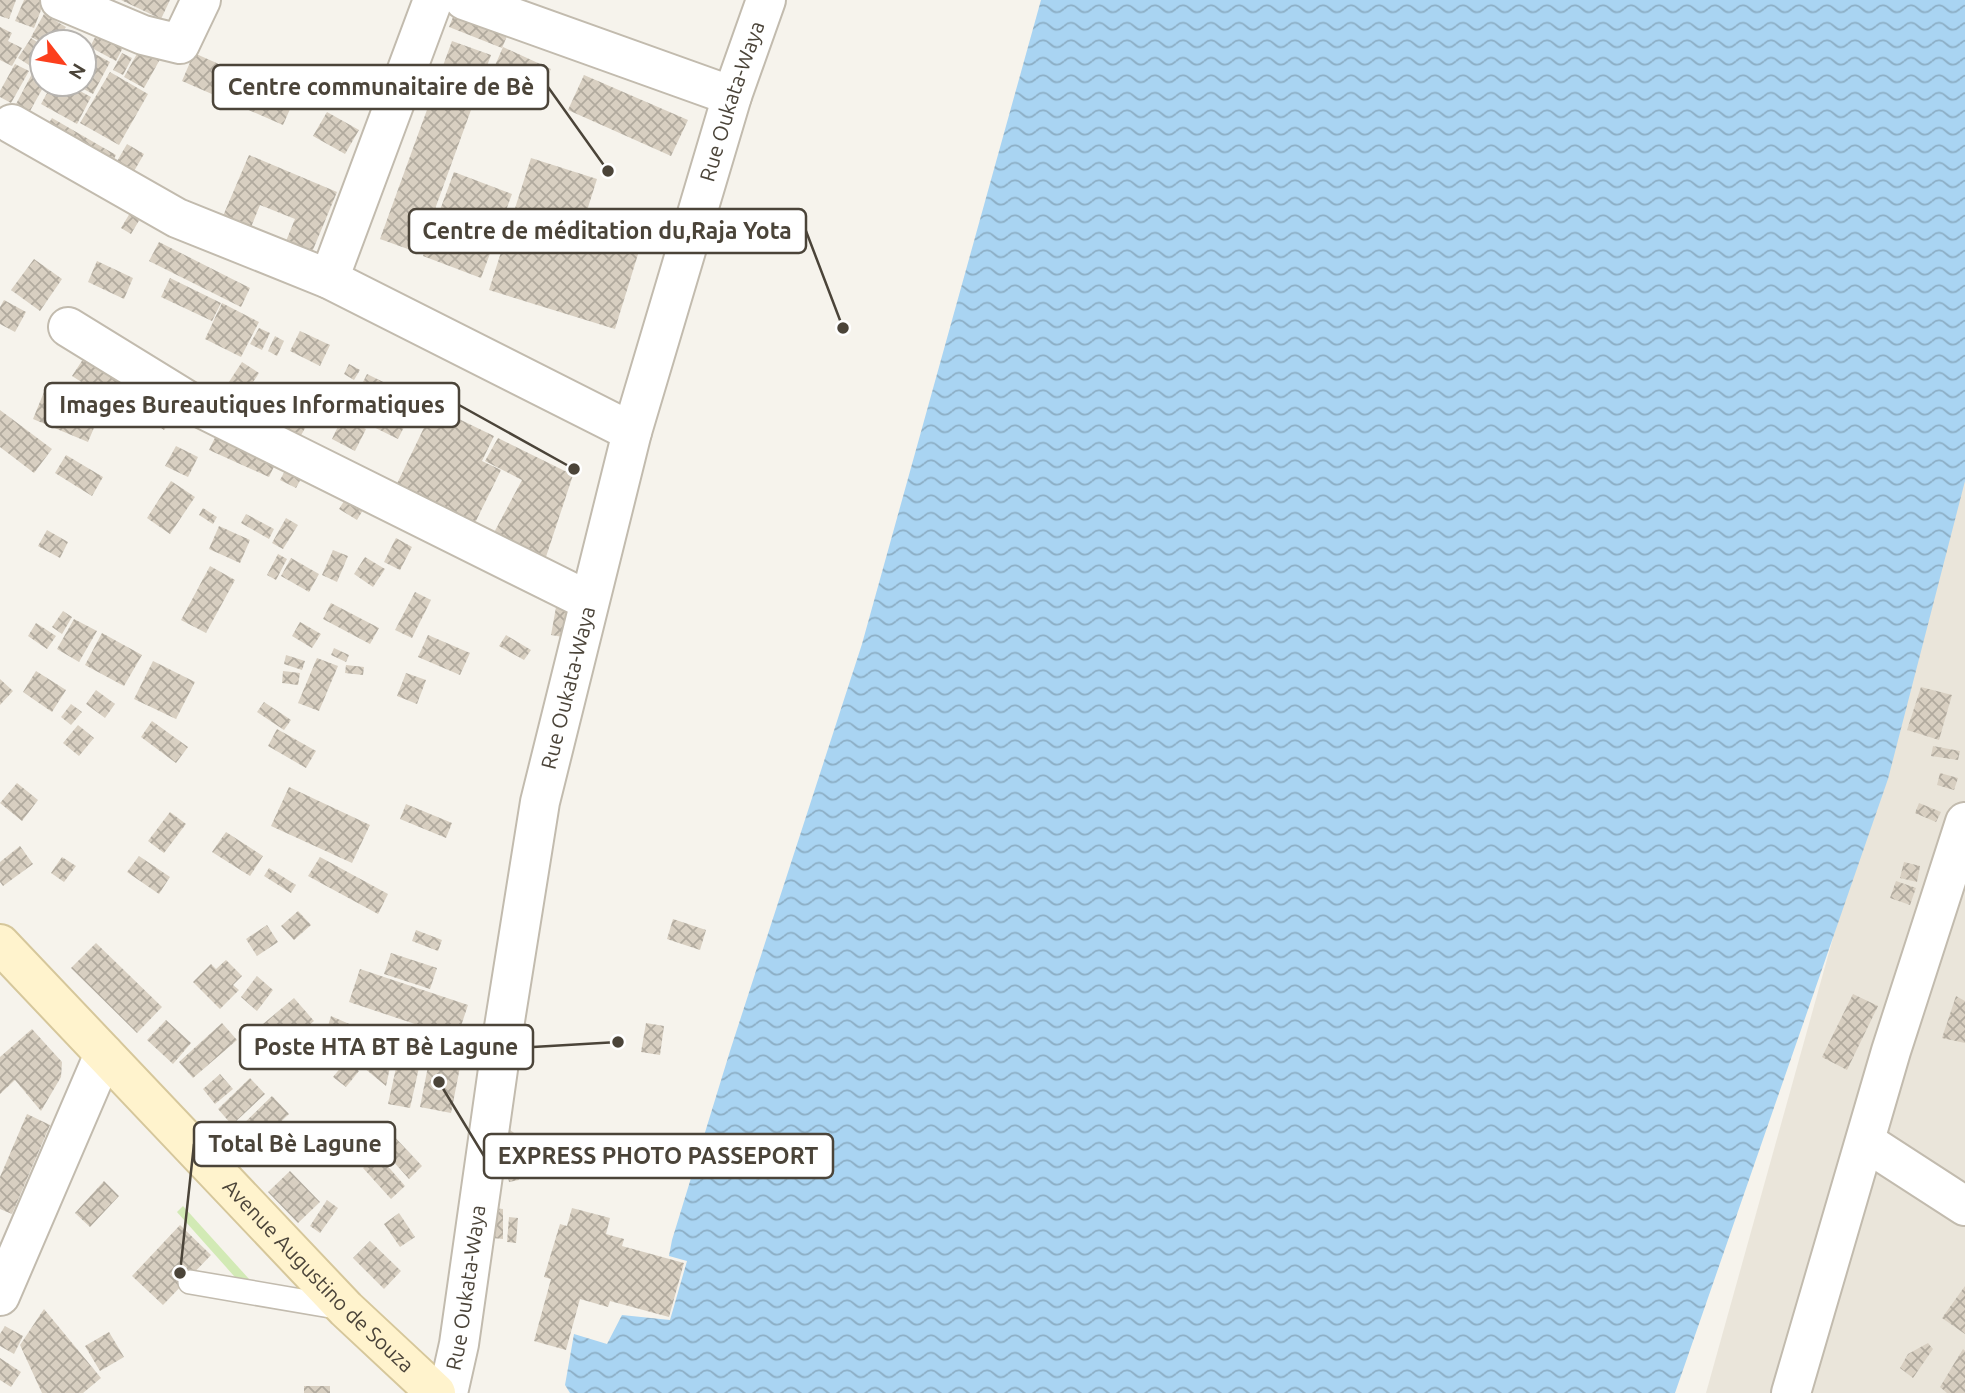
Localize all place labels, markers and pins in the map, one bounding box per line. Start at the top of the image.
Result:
callout: Centre communaitaire de Bè [213,65,548,109]
callout: Centre de méditation du,Raja Yota [409,209,806,253]
callout: Images Bureautiques Informatiques [45,383,459,427]
callout: Poste HTA BT Bè Lagune [240,1025,533,1069]
callout: Total Bè Lagune [194,1122,395,1166]
callout: EXPRESS PHOTO PASSEPORT [484,1134,833,1178]

